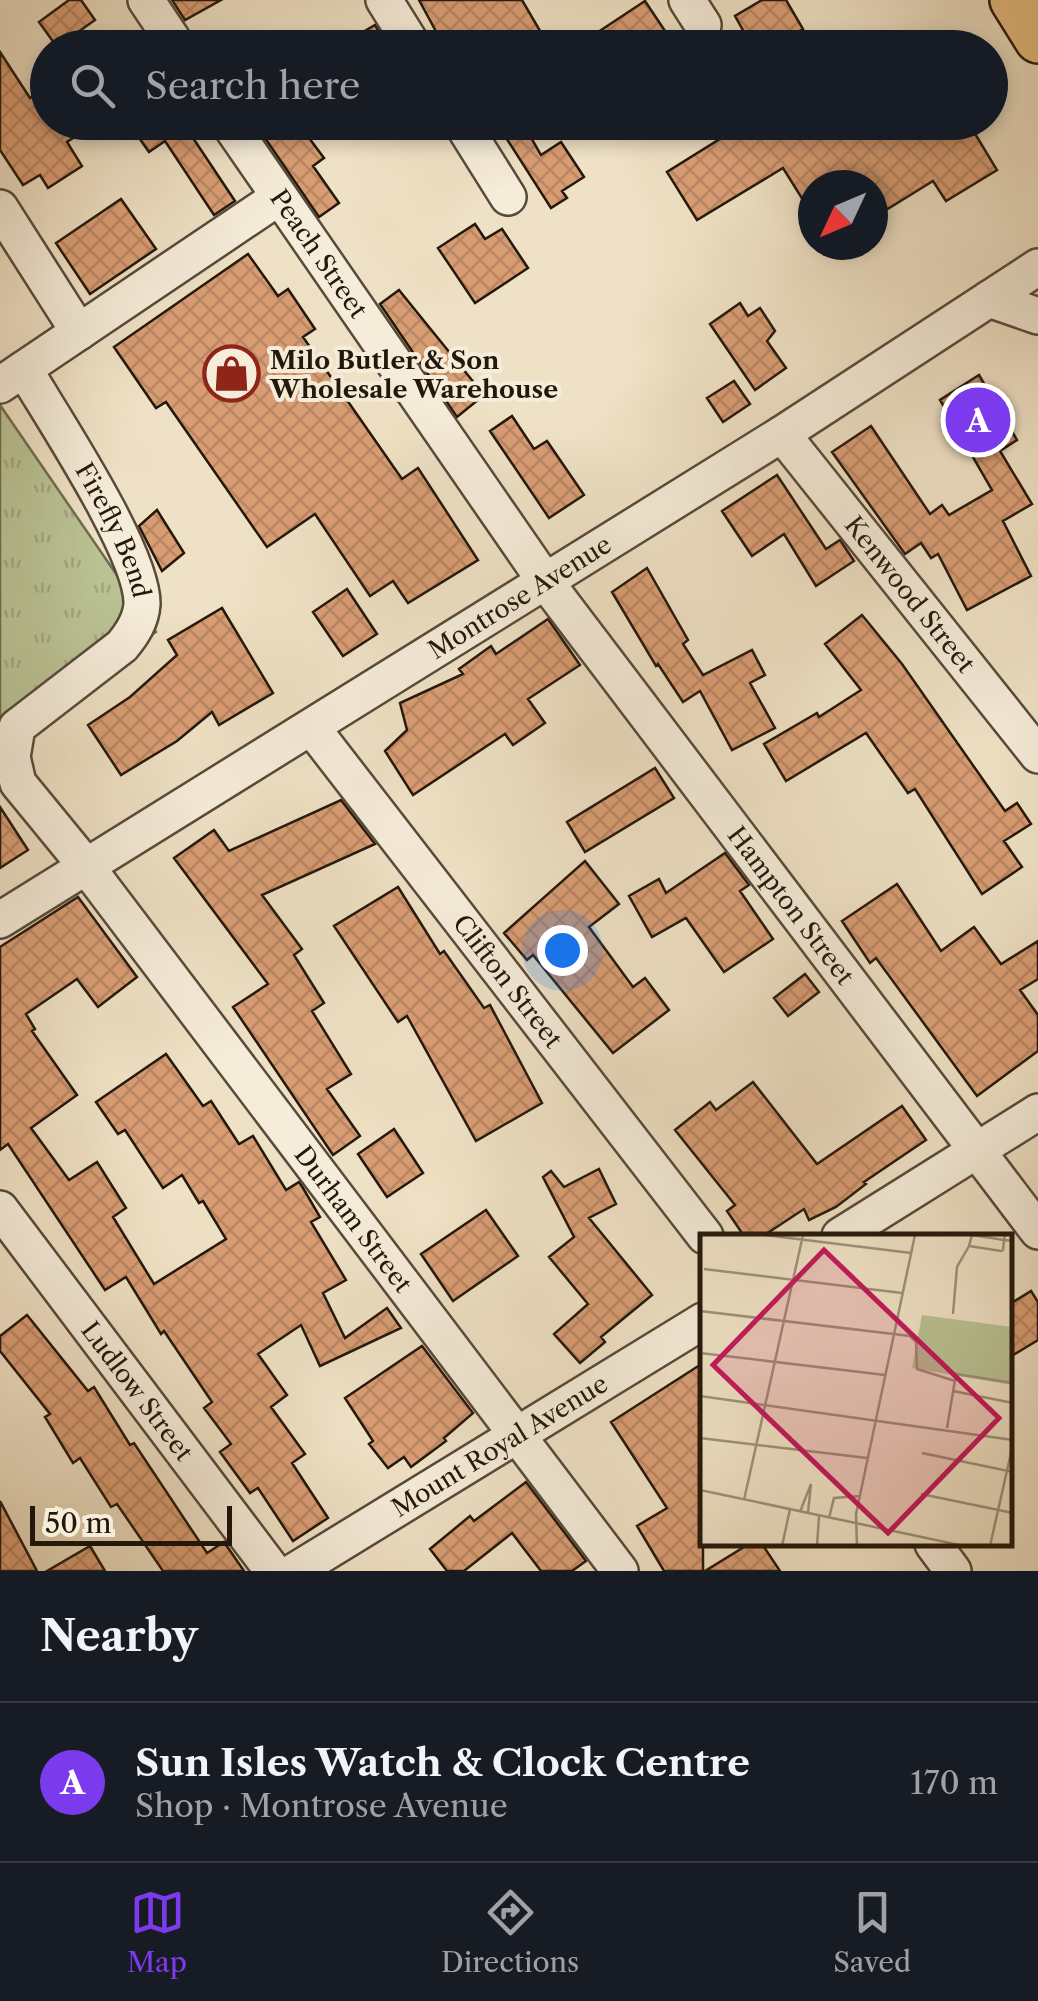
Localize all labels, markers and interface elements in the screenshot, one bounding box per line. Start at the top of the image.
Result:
search box [30,30,1008,140]
icon: search [65,58,120,113]
text: Search here [145,62,360,109]
north arrow [798,170,888,260]
street label: Peach Street [264,183,374,324]
shop icon: Milo Butler & Son Wholesale Warehouse [201,344,261,404]
place label: Milo Butler & Son Wholesale Warehouse [269,345,558,405]
pin: A [946,382,1010,458]
street label: Firefly Bend [69,457,157,600]
street label: Kenwood Street [838,510,982,679]
street label: Montrose Avenue [423,528,617,665]
street label: Hampton Street [721,820,861,991]
street label: Clifton Street [447,908,569,1054]
your location [537,925,588,976]
street label: Durham Street [288,1140,419,1299]
inset map [700,1234,1013,1546]
street label: Ludlow Street [75,1315,200,1467]
street label: Mount Royal Avenue [386,1368,613,1524]
scale bar [30,1501,232,1546]
text: 50 m [45,1506,112,1540]
text: Nearby [40,1610,198,1662]
text: Sun Isles Watch & Clock Centre [135,1739,750,1786]
text: A [60,1763,85,1802]
text: 170 m [910,1763,998,1802]
text: Shop · Montrose Avenue [135,1786,508,1825]
tab: Map [127,1885,187,1979]
tab: Directions [441,1885,579,1979]
tab: Saved [833,1885,911,1979]

